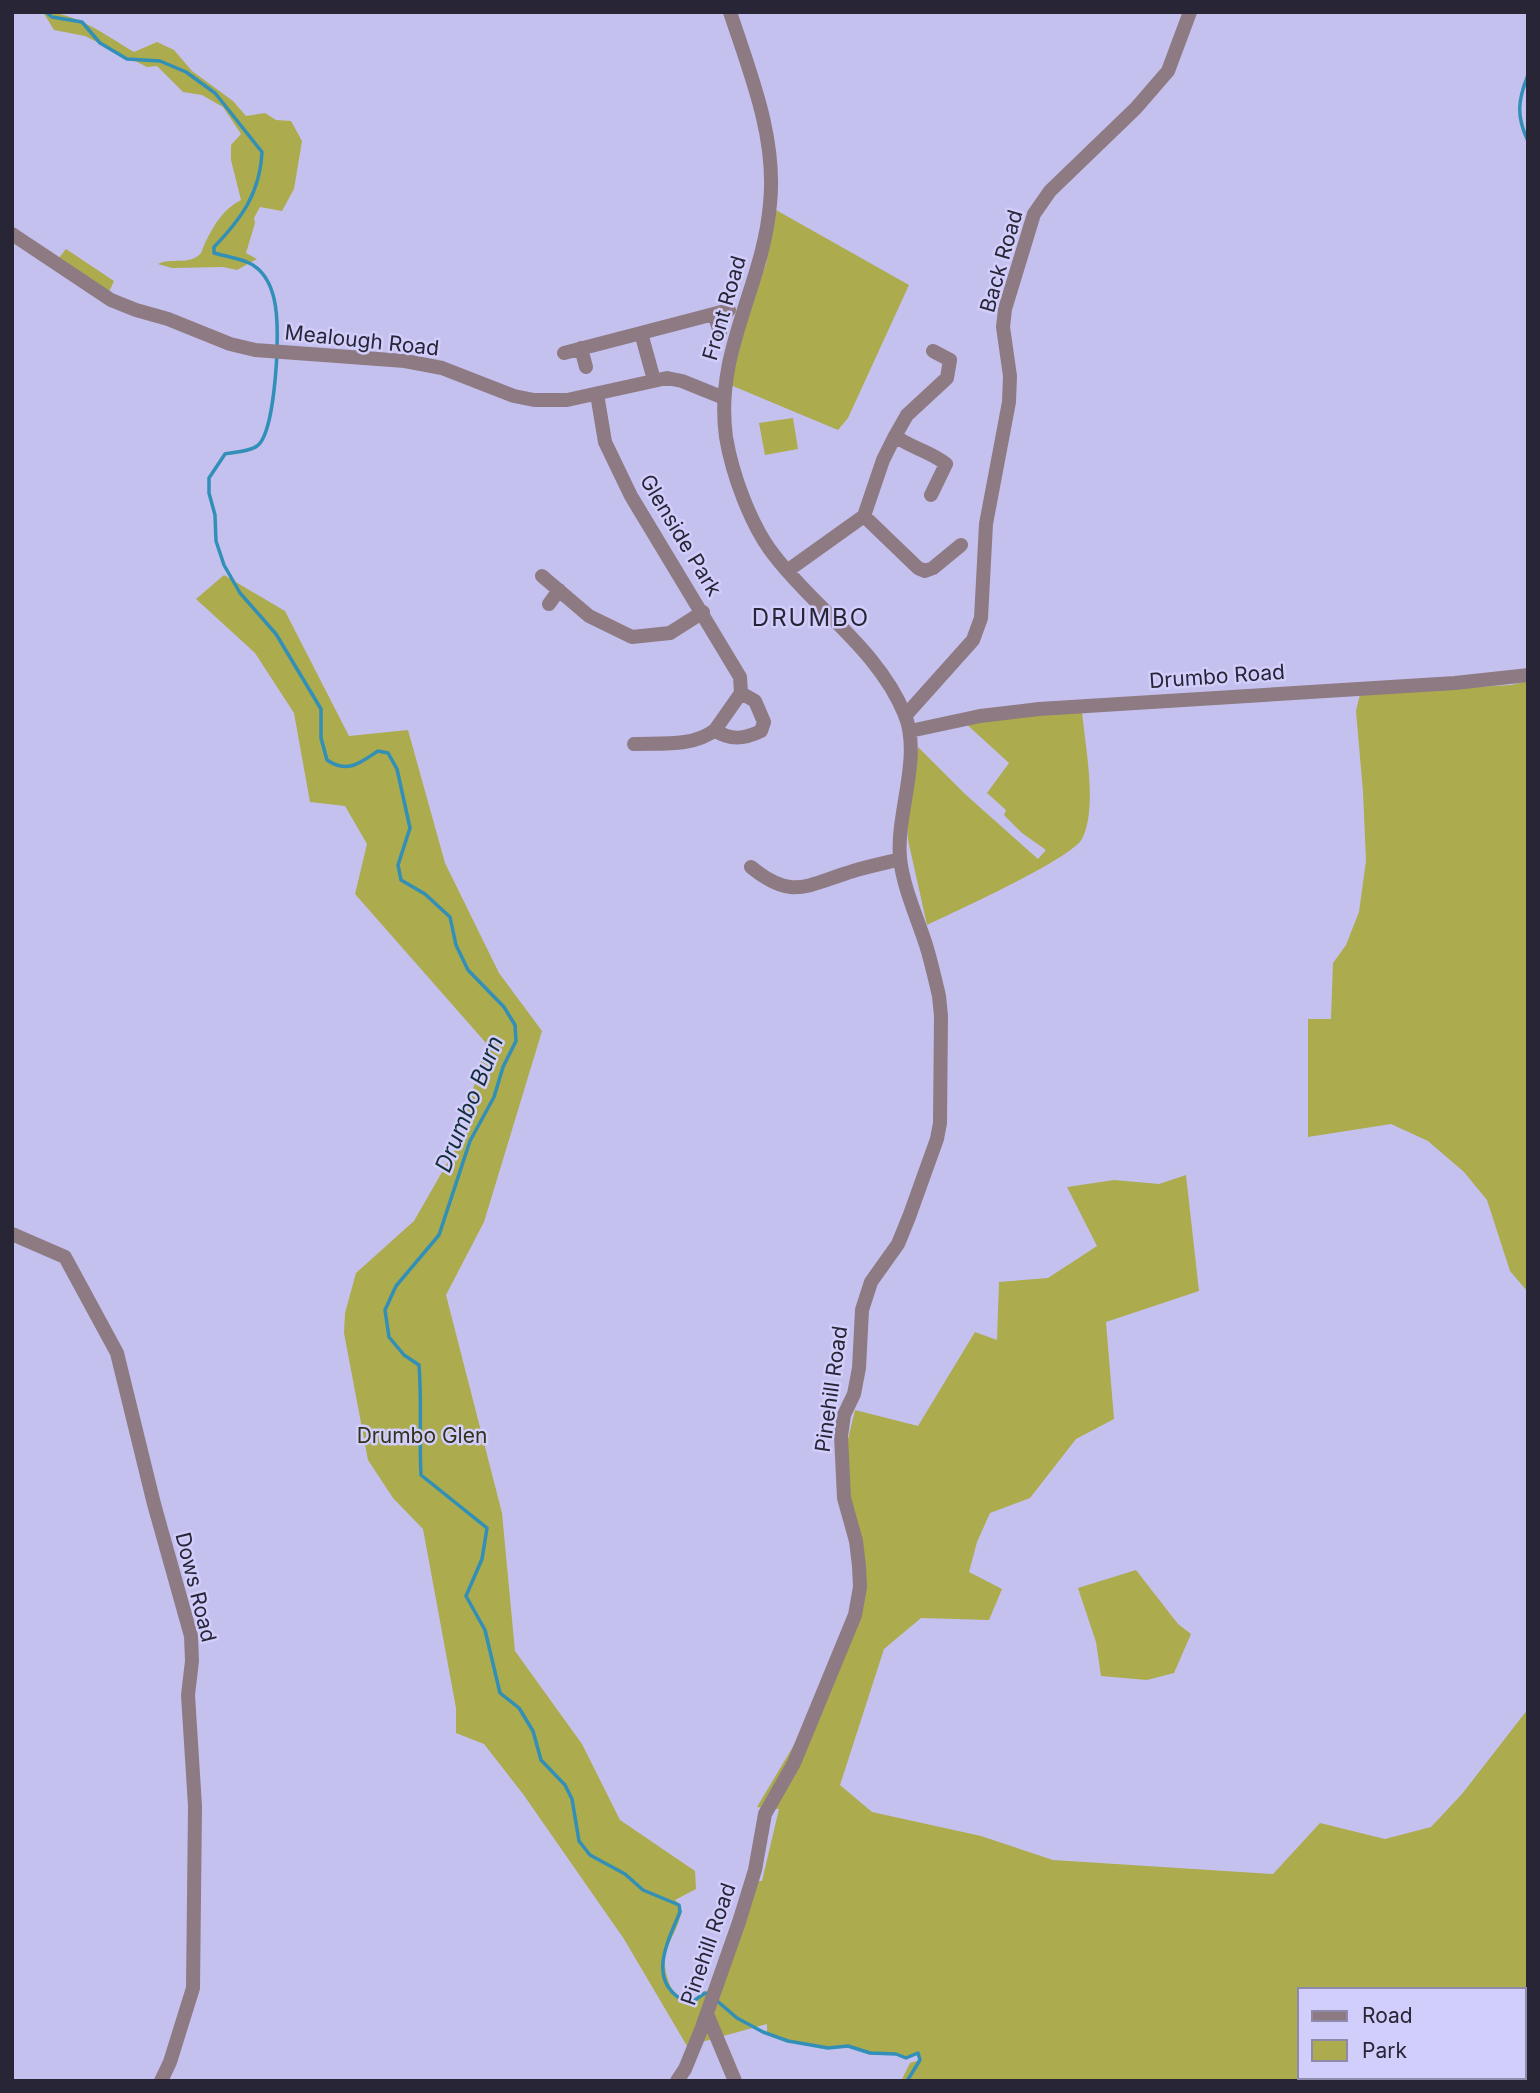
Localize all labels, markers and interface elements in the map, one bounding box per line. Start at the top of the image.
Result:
street label: Back Road [974,207,1028,315]
street label: Front Road [697,253,751,363]
street label: Mealough Road [284,319,440,361]
street label: Glenside Park [635,470,727,601]
district label: DRUMBO [752,603,870,632]
street label: Drumbo Road [1148,659,1286,693]
water label: Drumbo Burn [429,1032,509,1176]
street label: Pinehill Road [810,1324,852,1454]
park label: Drumbo Glen [357,1423,487,1448]
street label: Dows Road [170,1530,222,1644]
street label: Pinehill Road [675,1880,741,2008]
legend [1298,1988,1526,2079]
text: Road [1362,2003,1413,2028]
text: Park [1362,2038,1407,2063]

